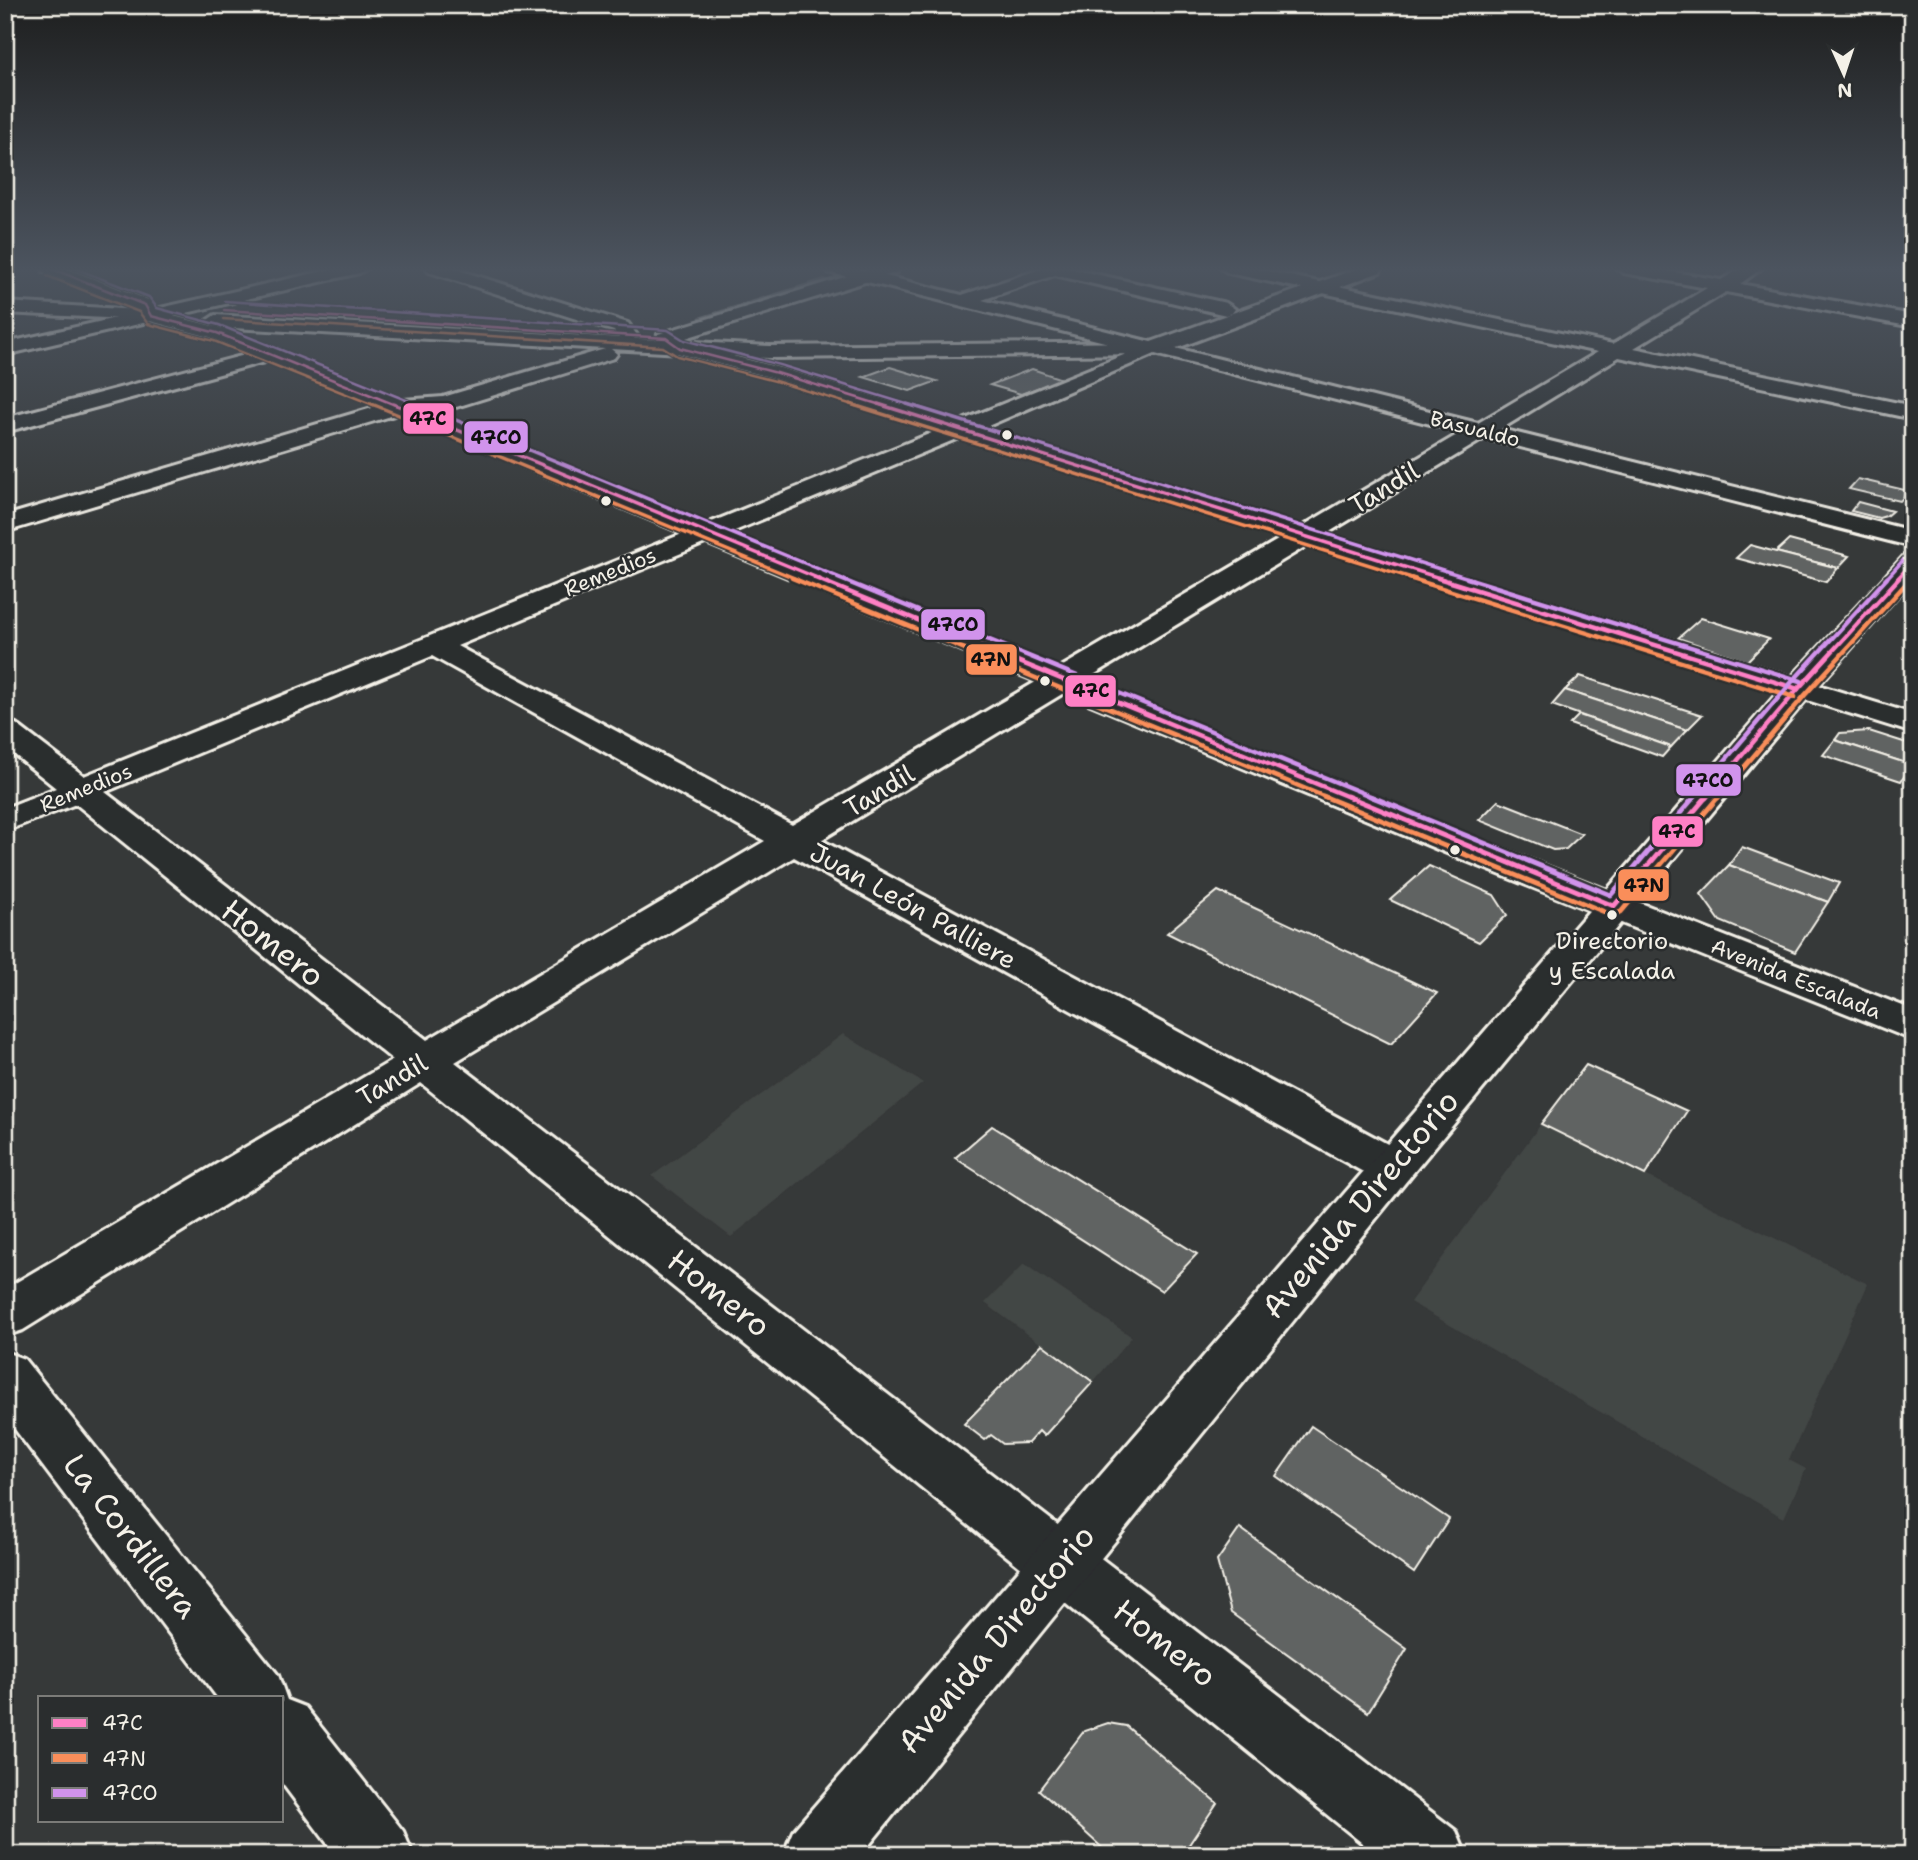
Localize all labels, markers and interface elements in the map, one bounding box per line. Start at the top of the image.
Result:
north arrow [1810,38,1880,108]
text: N [1837,78,1853,103]
line badge: 47C [402,402,455,435]
street label: Basualdo [1427,404,1523,454]
text: 47C [409,406,447,431]
line badge: 47CO [463,420,529,454]
text: 47CO [470,425,522,450]
unlabelled marker [1000,428,1014,442]
street label: Tandil [1342,453,1426,522]
unlabelled marker [599,494,613,508]
street label: Remedios [560,541,660,603]
line badge: 47CO [920,608,986,641]
text: 47CO [927,612,979,637]
line badge: 47N [965,643,1018,676]
text: 47N [971,647,1011,672]
unlabelled marker [1038,674,1052,688]
line badge: 47C [1064,674,1117,708]
text: 47C [1072,678,1110,703]
street label: Tandil [837,756,921,825]
street label: Remedios [36,757,136,819]
line badge: 47CO [1675,763,1742,797]
text: 47CO [1682,768,1734,793]
line badge: 47C [1651,815,1704,848]
text: 47C [1658,819,1696,844]
street label: Juan León Palliere [804,834,1023,977]
unlabelled marker [1448,843,1462,857]
line badge: 47N [1617,868,1670,902]
text: 47N [1624,873,1664,898]
street label: Homero [213,889,334,997]
marker: Directorio y Escalada [1605,908,1619,922]
place label: Directorio y Escalada [1549,925,1675,987]
street label: Avenida Escalada [1707,932,1885,1026]
street label: Tandil [350,1045,434,1114]
street label: Avenida Directorio [1251,1080,1468,1327]
street label: Homero [659,1239,780,1347]
street label: La Cordillera [54,1444,209,1627]
street label: Avenida Directorio [887,1515,1104,1762]
street label: Homero [1105,1589,1226,1697]
legend [38,1696,284,1822]
text: 47C [102,1709,143,1737]
text: 47N [102,1745,146,1773]
text: 47CO [102,1779,158,1807]

